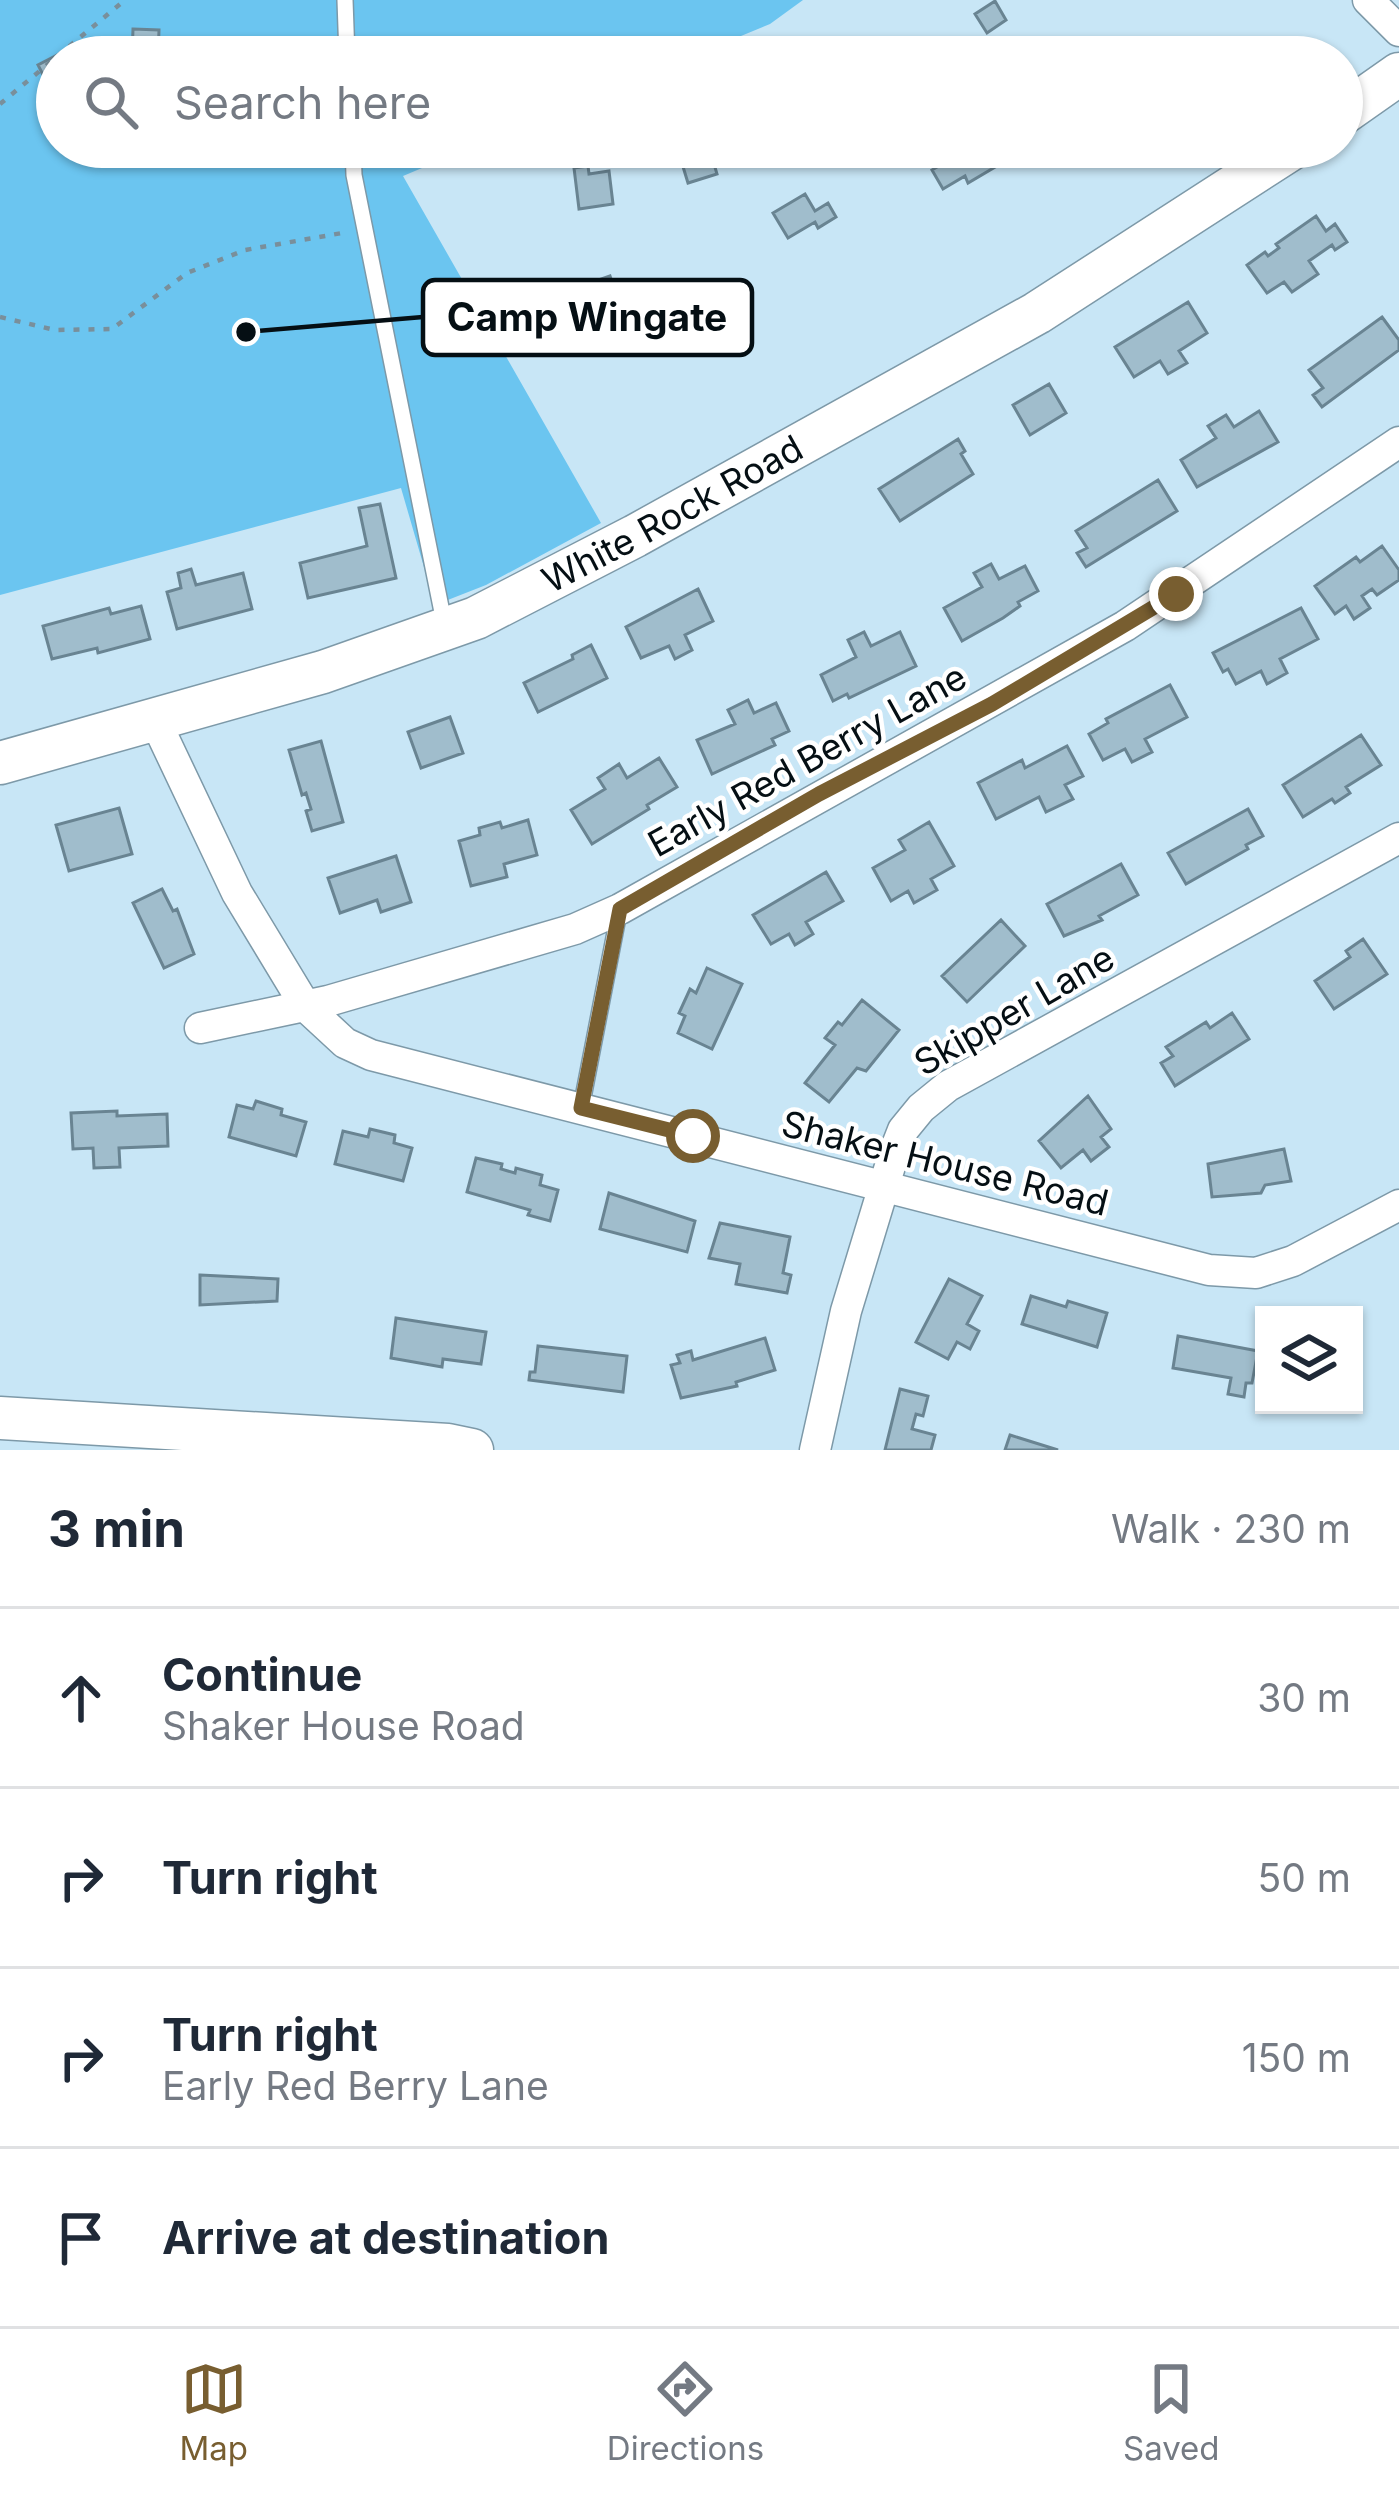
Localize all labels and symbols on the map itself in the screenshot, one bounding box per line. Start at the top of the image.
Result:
callout: Camp Wingate [423,280,752,355]
text: Camp Wingate [447,293,727,340]
street label: White Rock Road [535,426,810,602]
route end [1149,567,1203,621]
street label: Early Red Berry Lane [640,654,974,866]
street label: Skipper Lane [906,935,1122,1085]
street label: Shaker House Road [777,1101,1113,1225]
route start [666,1109,720,1163]

